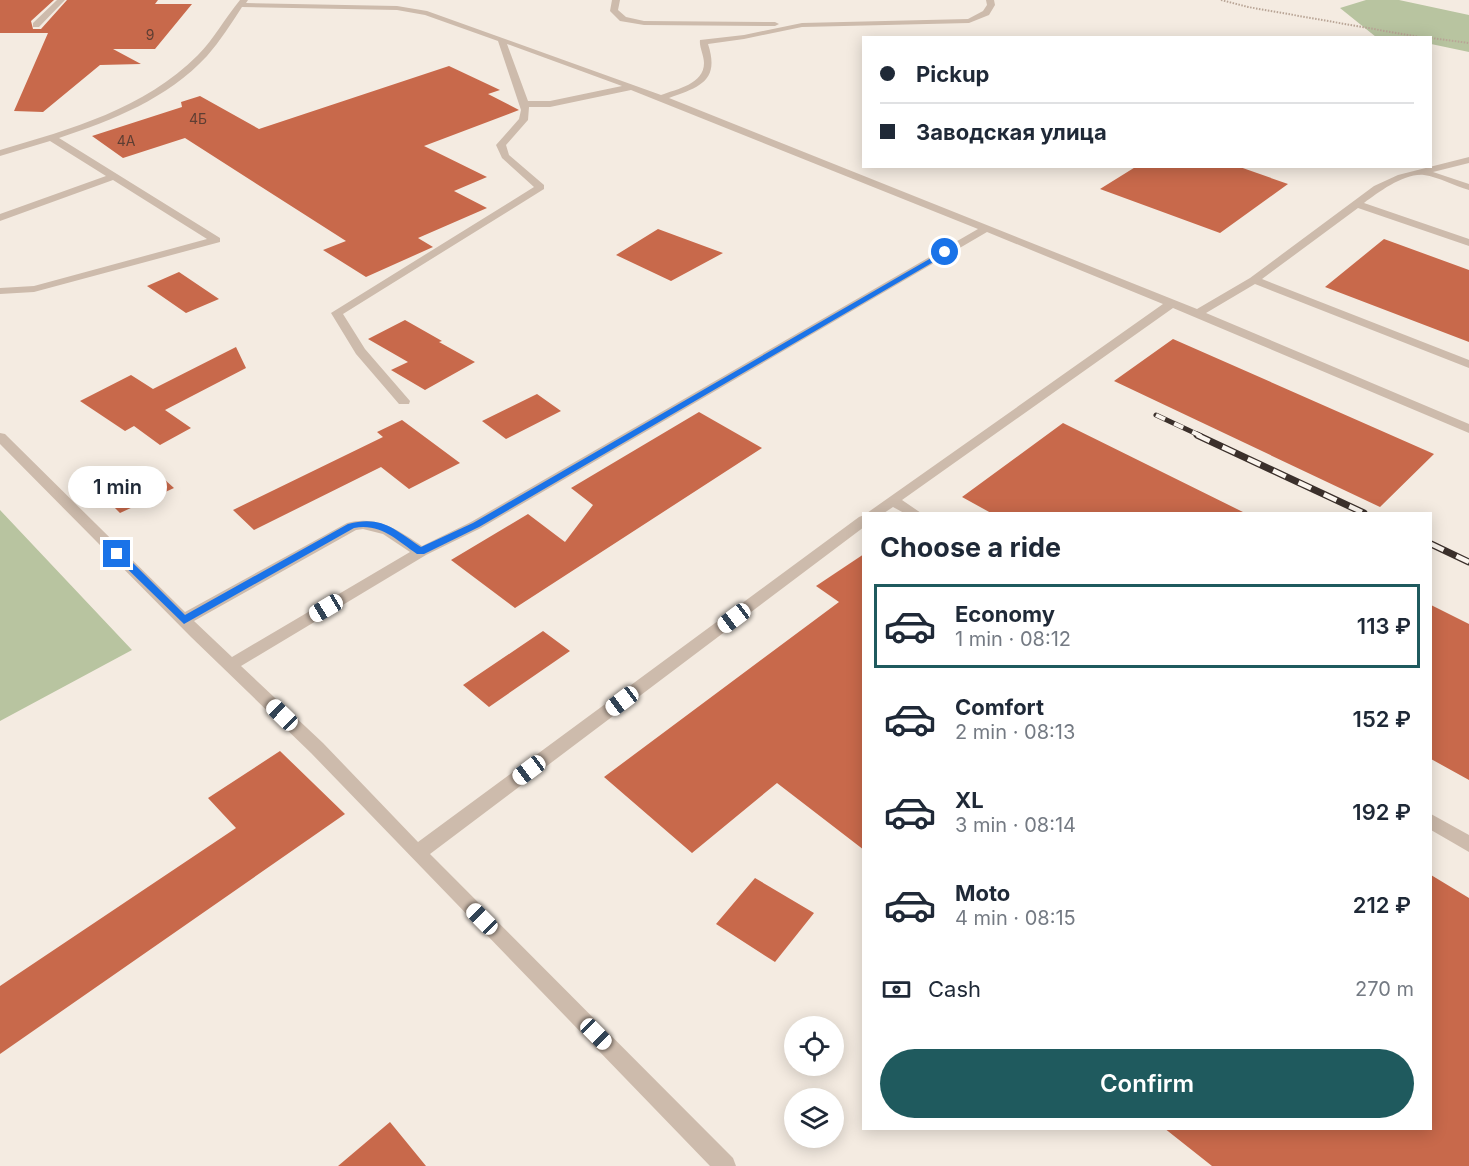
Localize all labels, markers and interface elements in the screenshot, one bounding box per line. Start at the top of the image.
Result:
house number: 9 [146,26,154,43]
text: Pickup [916,61,990,87]
house number: 4Б [189,110,207,127]
text: Заводская улица [916,119,1107,145]
house number: 4А [117,132,136,149]
route start [931,238,958,265]
callout: 1 min [68,467,166,509]
text: 1 min [93,475,142,499]
text: Choose a ride [880,531,1061,564]
route end [103,540,130,567]
car [306,591,346,625]
icon: car [883,599,937,653]
car [714,600,754,636]
text: Economy [955,601,1055,627]
text: 113 ₽ [1357,613,1411,639]
text: 1 min · 08:12 [955,627,1071,651]
car [602,683,642,719]
icon: car [883,692,937,746]
text: Comfort [955,694,1044,720]
car [263,696,301,734]
text: 152 ₽ [1353,706,1411,732]
text: 2 min · 08:13 [955,720,1075,744]
car [509,752,549,788]
icon: car [883,785,937,839]
text: XL [955,787,984,813]
text: 192 ₽ [1352,799,1411,825]
text: 3 min · 08:14 [955,813,1076,837]
icon: car [883,878,937,932]
text: Moto [955,880,1010,906]
text: 212 ₽ [1353,892,1411,918]
car [463,900,501,938]
text: 4 min · 08:15 [955,906,1076,930]
icon: cash [880,973,913,1006]
text: Cash [928,976,981,1002]
text: 270 m [1355,977,1414,1001]
car [577,1015,615,1053]
map controls [784,1016,844,1148]
button: locate [784,1016,844,1076]
button: Confirm [880,1049,1414,1118]
button: layers [784,1088,844,1148]

